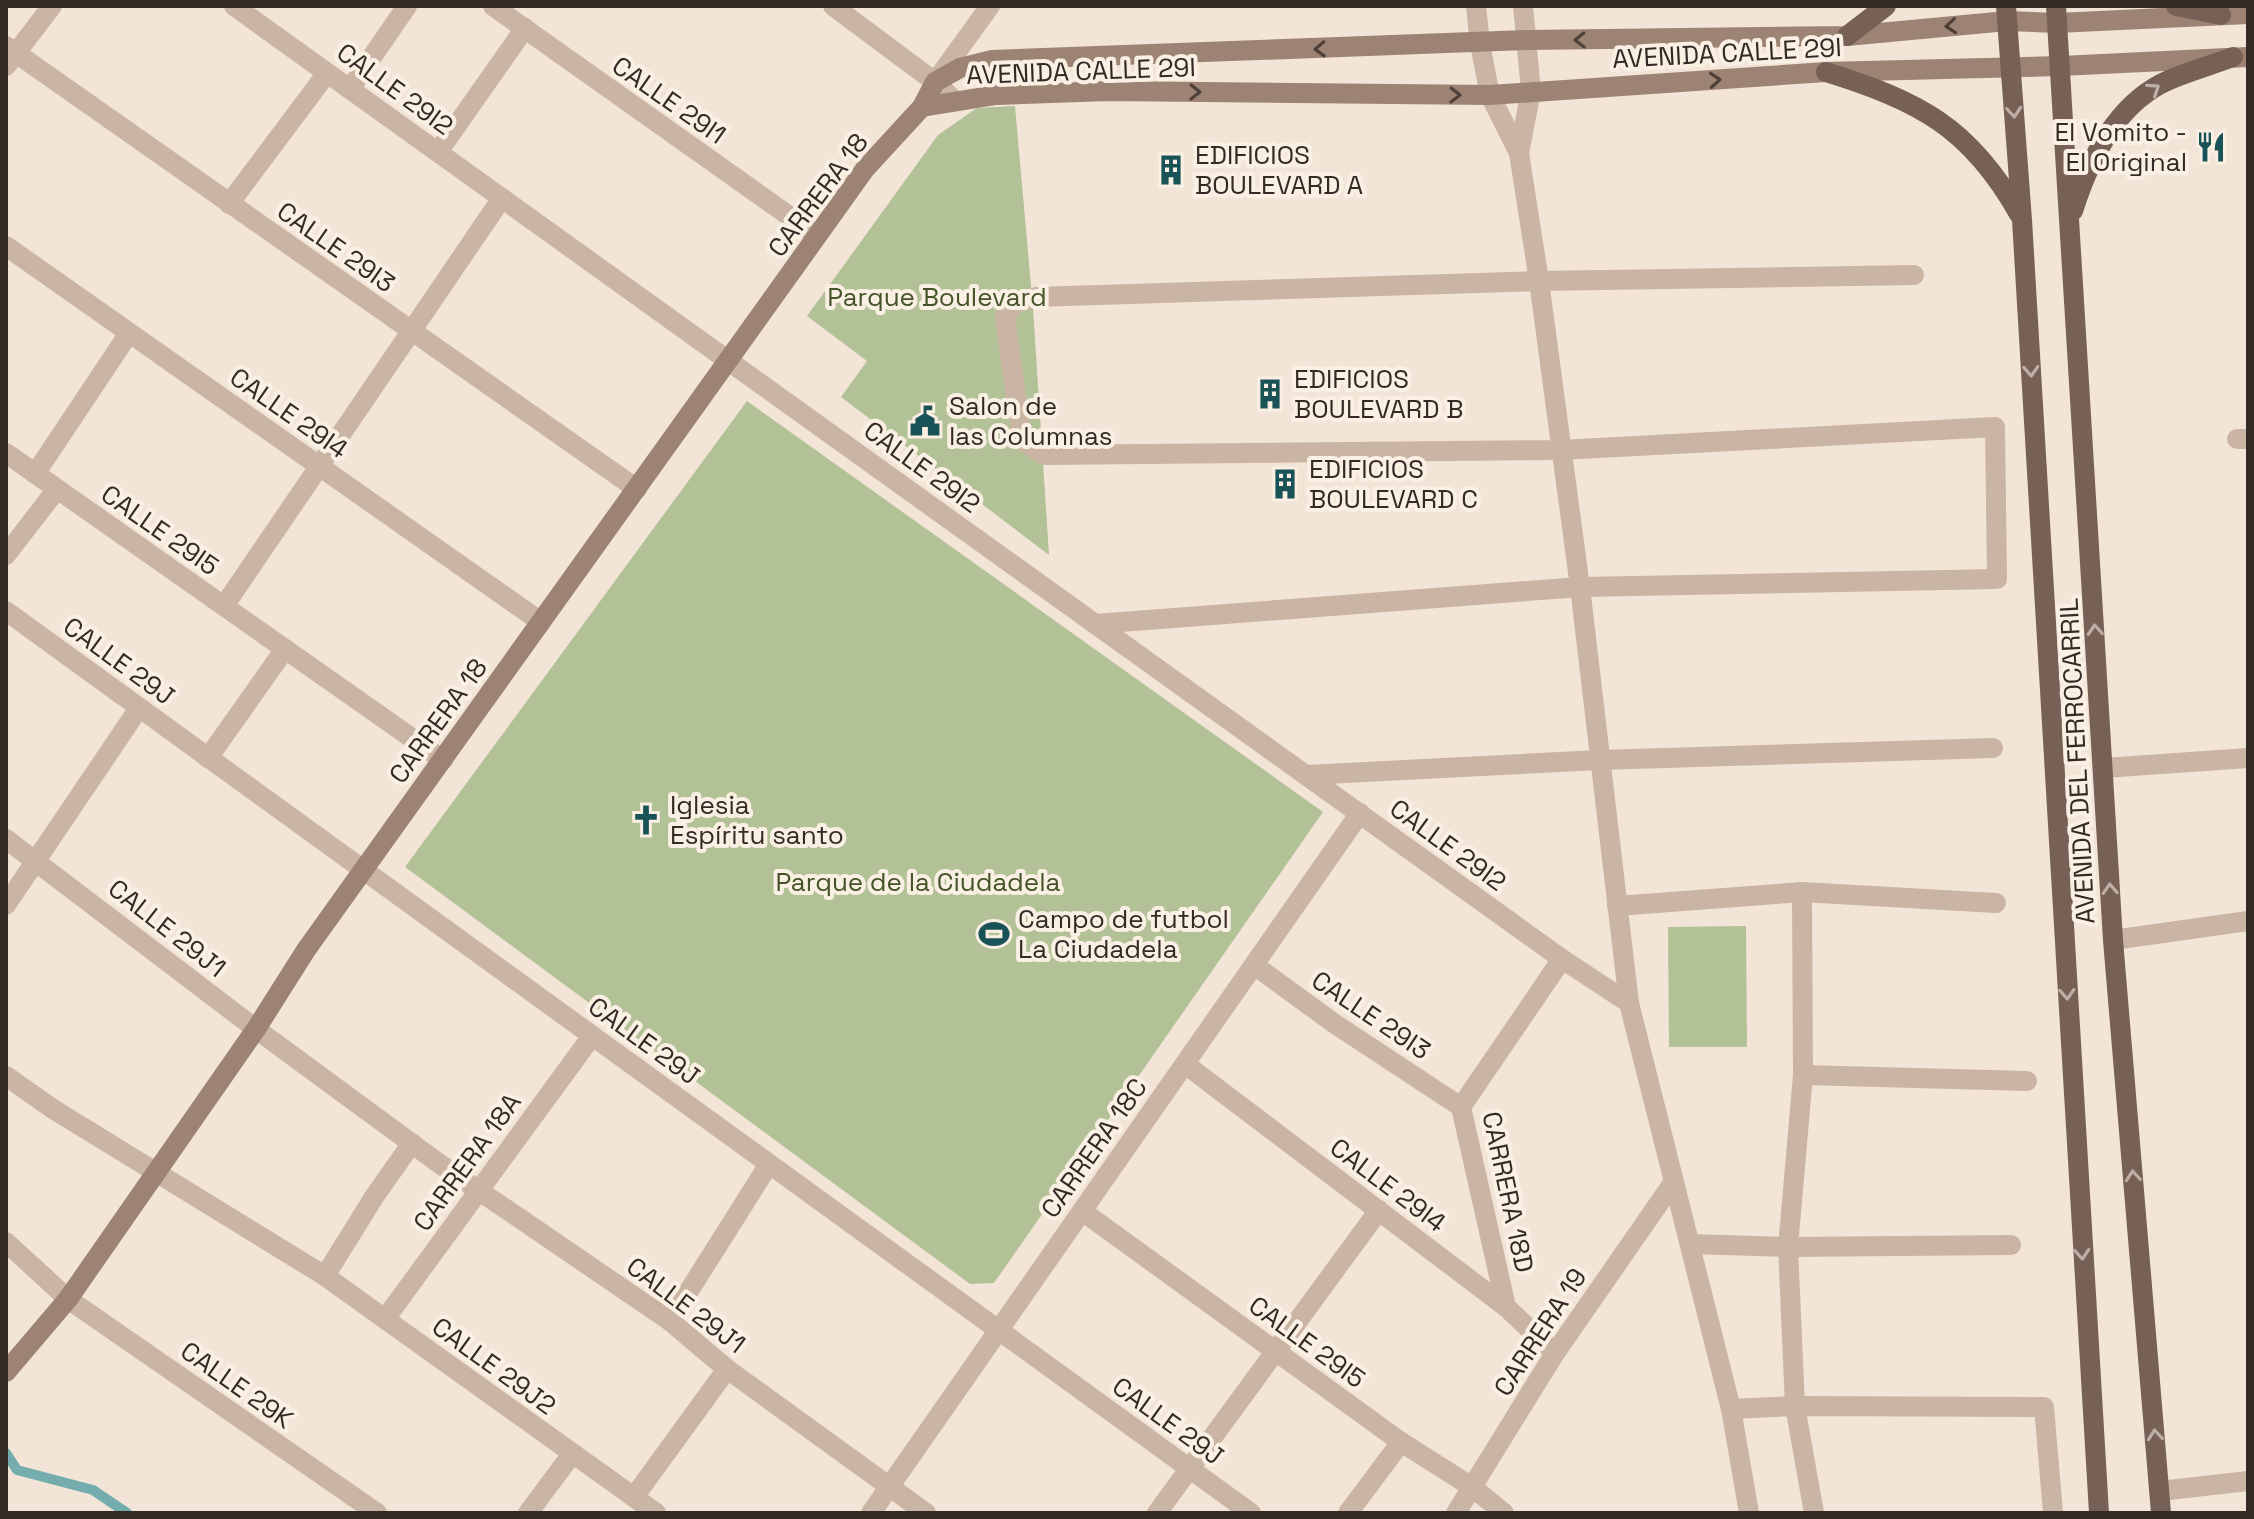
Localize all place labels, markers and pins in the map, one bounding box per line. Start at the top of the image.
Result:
place label: El Vomito - El Original [2054,115,2187,179]
restaurant icon: El Vomito - El Original [2194,130,2228,164]
place label: EDIFICIOS BOULEVARD A [1195,138,1363,202]
building icon: EDIFICIOS BOULEVARD A [1154,153,1188,187]
place label: EDIFICIOS BOULEVARD B [1294,362,1463,426]
building icon: EDIFICIOS BOULEVARD B [1253,377,1287,411]
place label: Salon de las Columnas [949,389,1113,453]
public building icon: Salon de las Columnas [908,404,942,438]
place label: EDIFICIOS BOULEVARD C [1309,452,1478,516]
building icon: EDIFICIOS BOULEVARD C [1268,467,1302,501]
place label: Iglesia Espíritu santo [670,788,844,852]
church icon: Iglesia Espíritu santo [629,803,663,837]
place label: Campo de futbol La Ciudadela [1018,902,1229,966]
sports icon: Campo de futbol La Ciudadela [977,917,1011,951]

